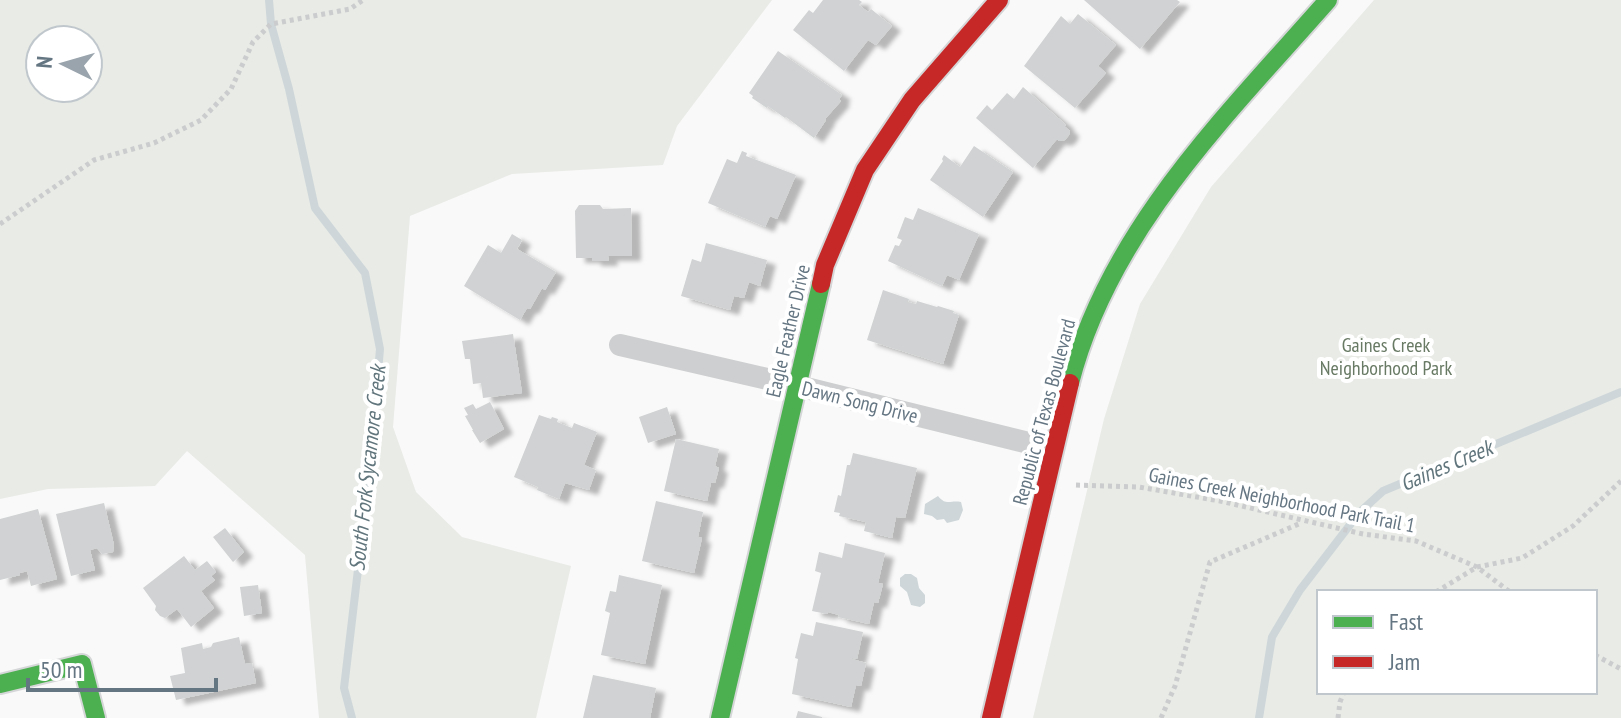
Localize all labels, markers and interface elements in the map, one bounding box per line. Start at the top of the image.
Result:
north arrow [24,24,104,104]
text: N [30,55,59,69]
street label: Eagle Feather Drive [760,262,816,400]
street label: Republic of Texas Boulevard [1007,316,1081,508]
park label: Gaines Creek Neighborhood Park [1320,332,1452,381]
water label: South Fork Sycamore Creek [342,361,392,572]
street label: Dawn Song Drive [799,375,921,429]
water label: Gaines Creek [1396,432,1499,497]
street label: Gaines Creek Neighborhood Park Trail 1 [1147,461,1417,539]
legend [1317,590,1597,694]
text: Fast [1389,606,1424,637]
scale bar [28,642,216,692]
text: Jam [1388,646,1420,677]
text: 50 m [40,654,82,685]

